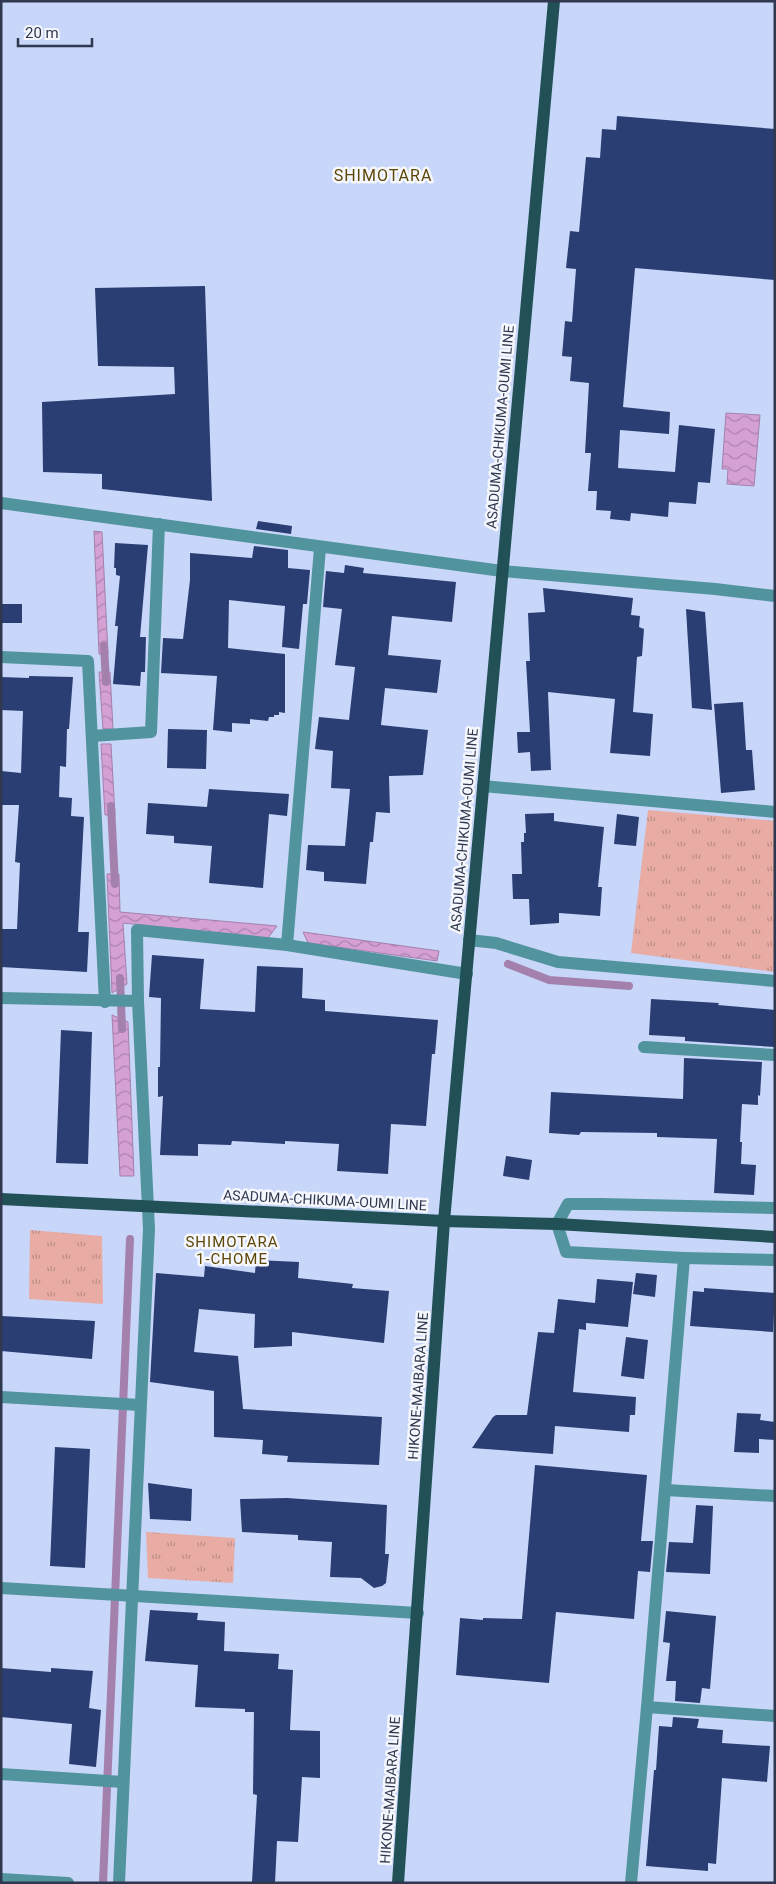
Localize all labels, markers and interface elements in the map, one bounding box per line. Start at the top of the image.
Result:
scale bar [18,15,91,47]
text: 20 m [25,24,59,42]
district label: SHIMOTARA [334,166,432,185]
street label: ASADUMA-CHIKUMA-OUMI LINE [483,325,517,529]
street label: ASADUMA-CHIKUMA-OUMI LINE [447,728,481,932]
street label: ASADUMA-CHIKUMA-OUMI LINE [223,1187,427,1213]
district label: SHIMOTARA 1-CHOME [185,1233,279,1268]
street label: HIKONE-MAIBARA LINE [405,1312,431,1460]
street label: HIKONE-MAIBARA LINE [377,1716,403,1864]

